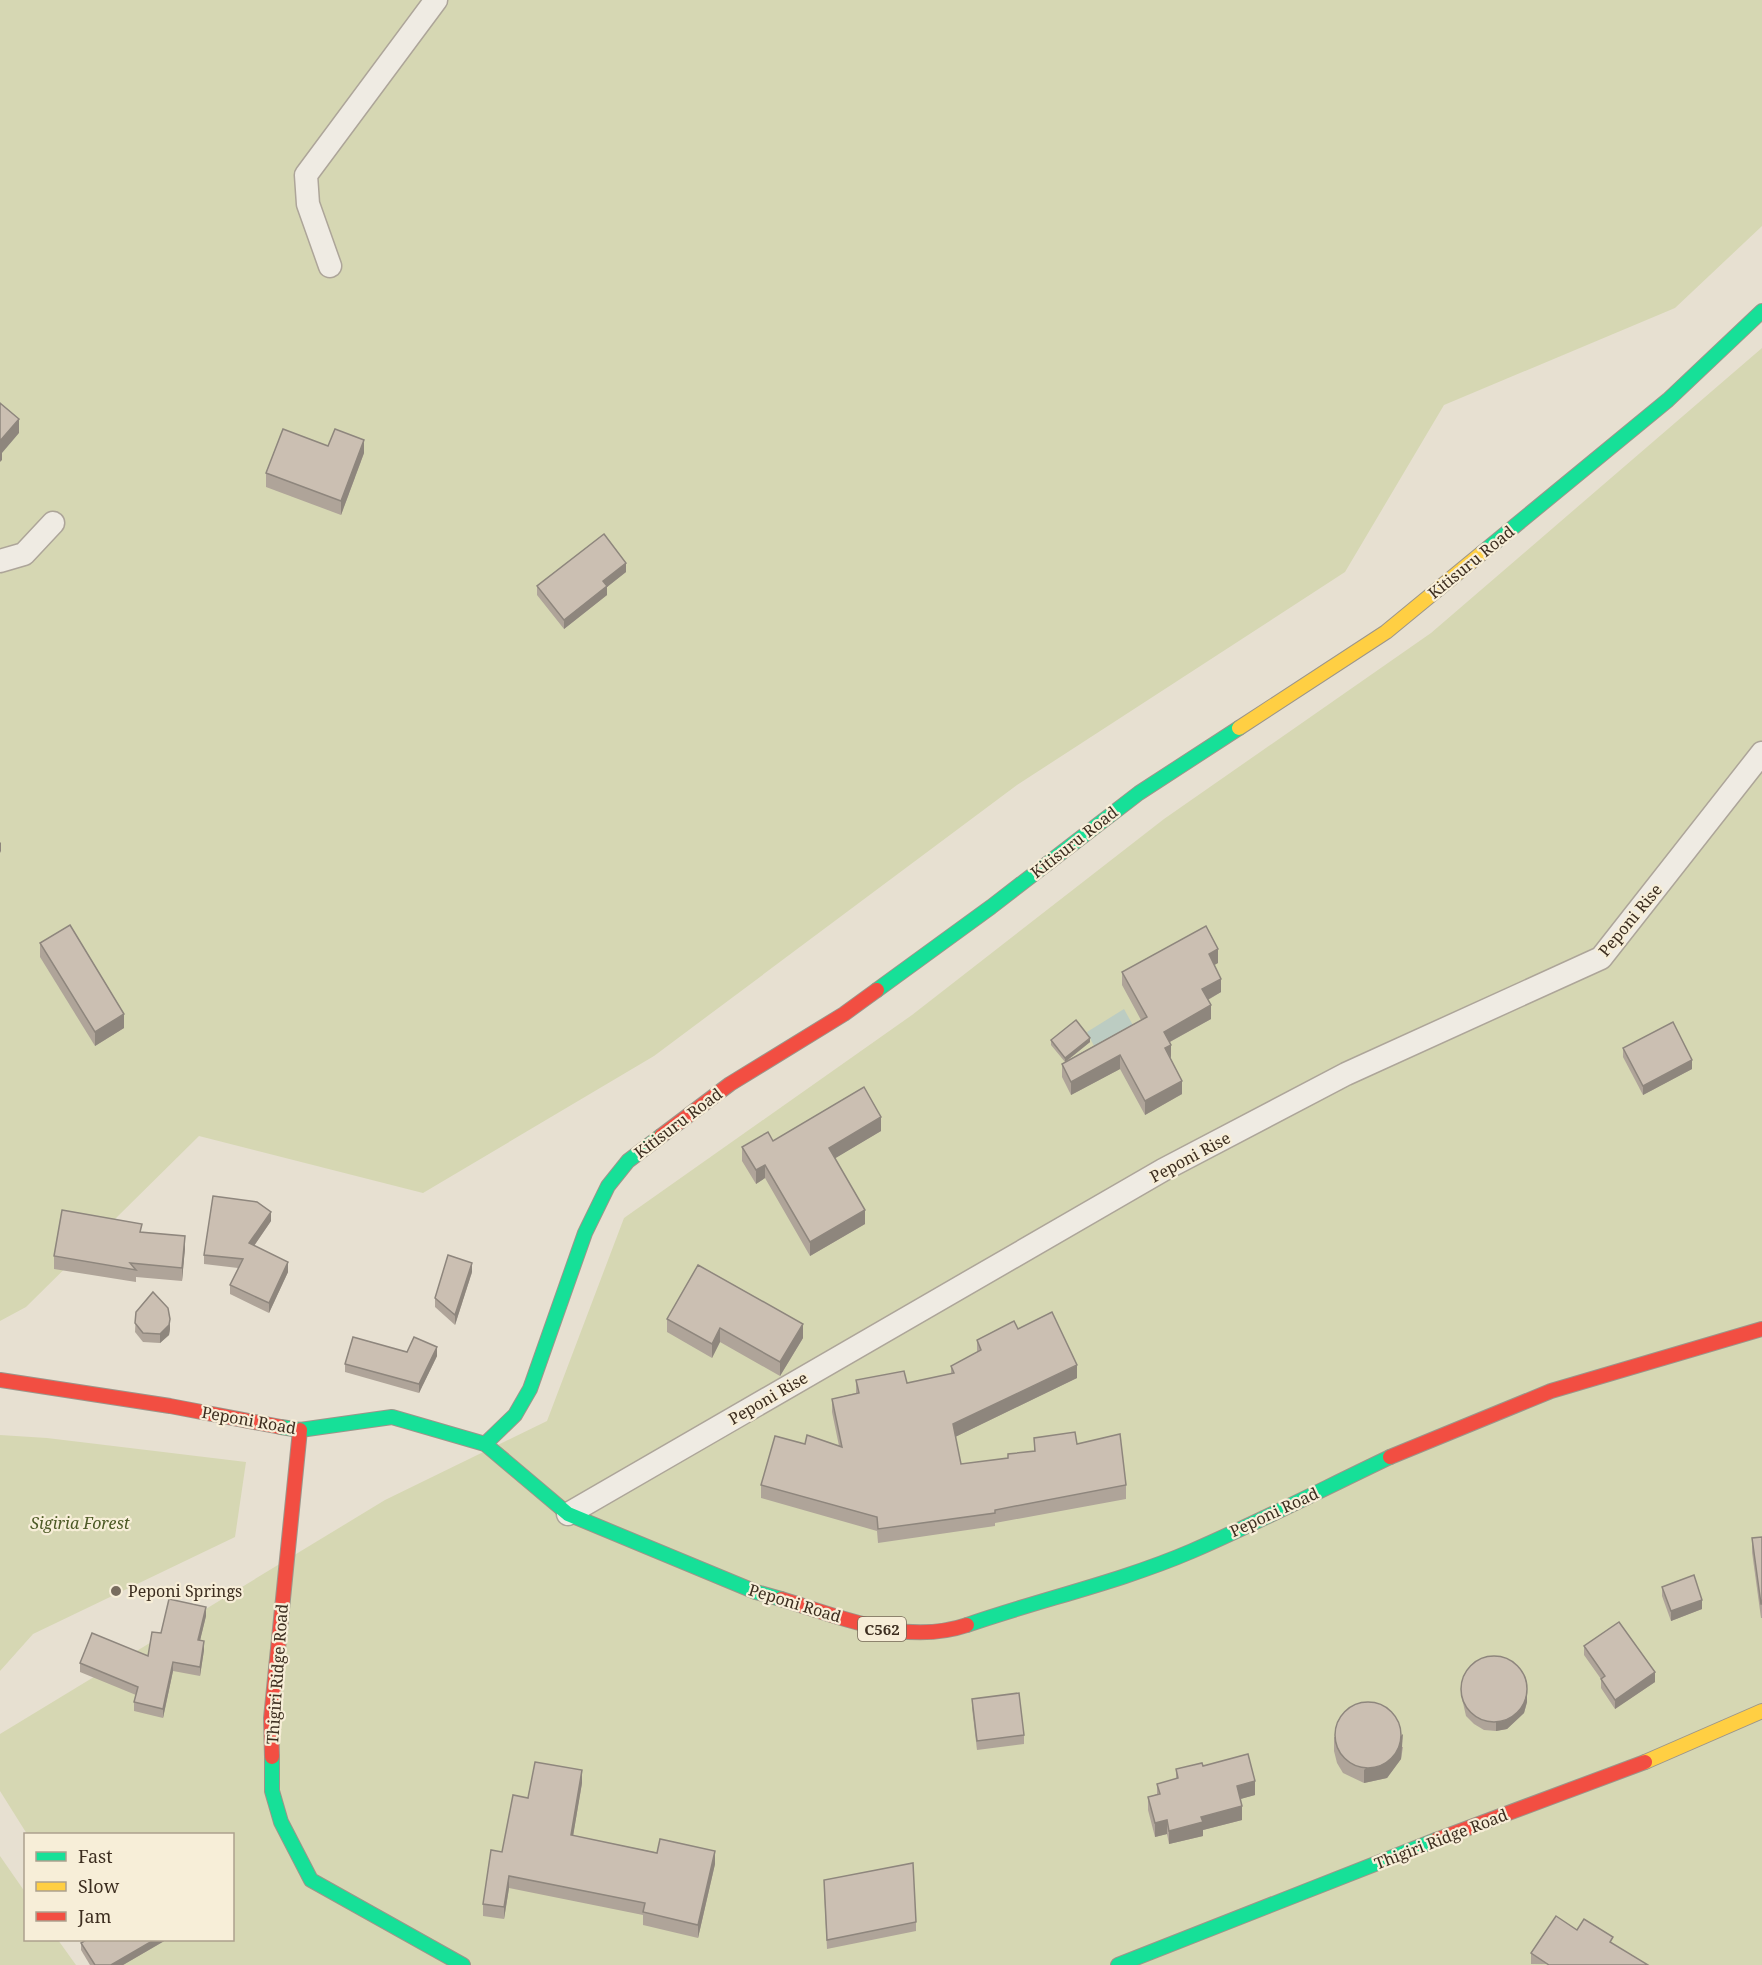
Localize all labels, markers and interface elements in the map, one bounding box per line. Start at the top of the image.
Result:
street label: Kitisuru Road [1423,520,1519,604]
street label: Kitisuru Road [1026,801,1122,883]
street label: Peponi Rise [1593,879,1667,961]
street label: Kitisuru Road [630,1083,727,1163]
street label: Peponi Rise [1146,1127,1234,1187]
street label: Peponi Rise [724,1366,812,1430]
street label: Peponi Road [200,1401,298,1439]
street label: Peponi Road [1226,1482,1322,1542]
park label: Sigiria Forest [30,1512,130,1534]
street label: Peponi Road [746,1579,844,1628]
place label: Peponi Springs [128,1580,242,1602]
marker: Peponi Springs [109,1584,123,1598]
street label: Thigiri Ridge Road [261,1603,293,1745]
road number: C562 [858,1617,906,1641]
street label: Thigiri Ridge Road [1371,1803,1511,1875]
legend [24,1833,234,1941]
text: Fast [78,1844,113,1868]
text: Slow [78,1874,120,1898]
text: Jam [77,1904,112,1928]

